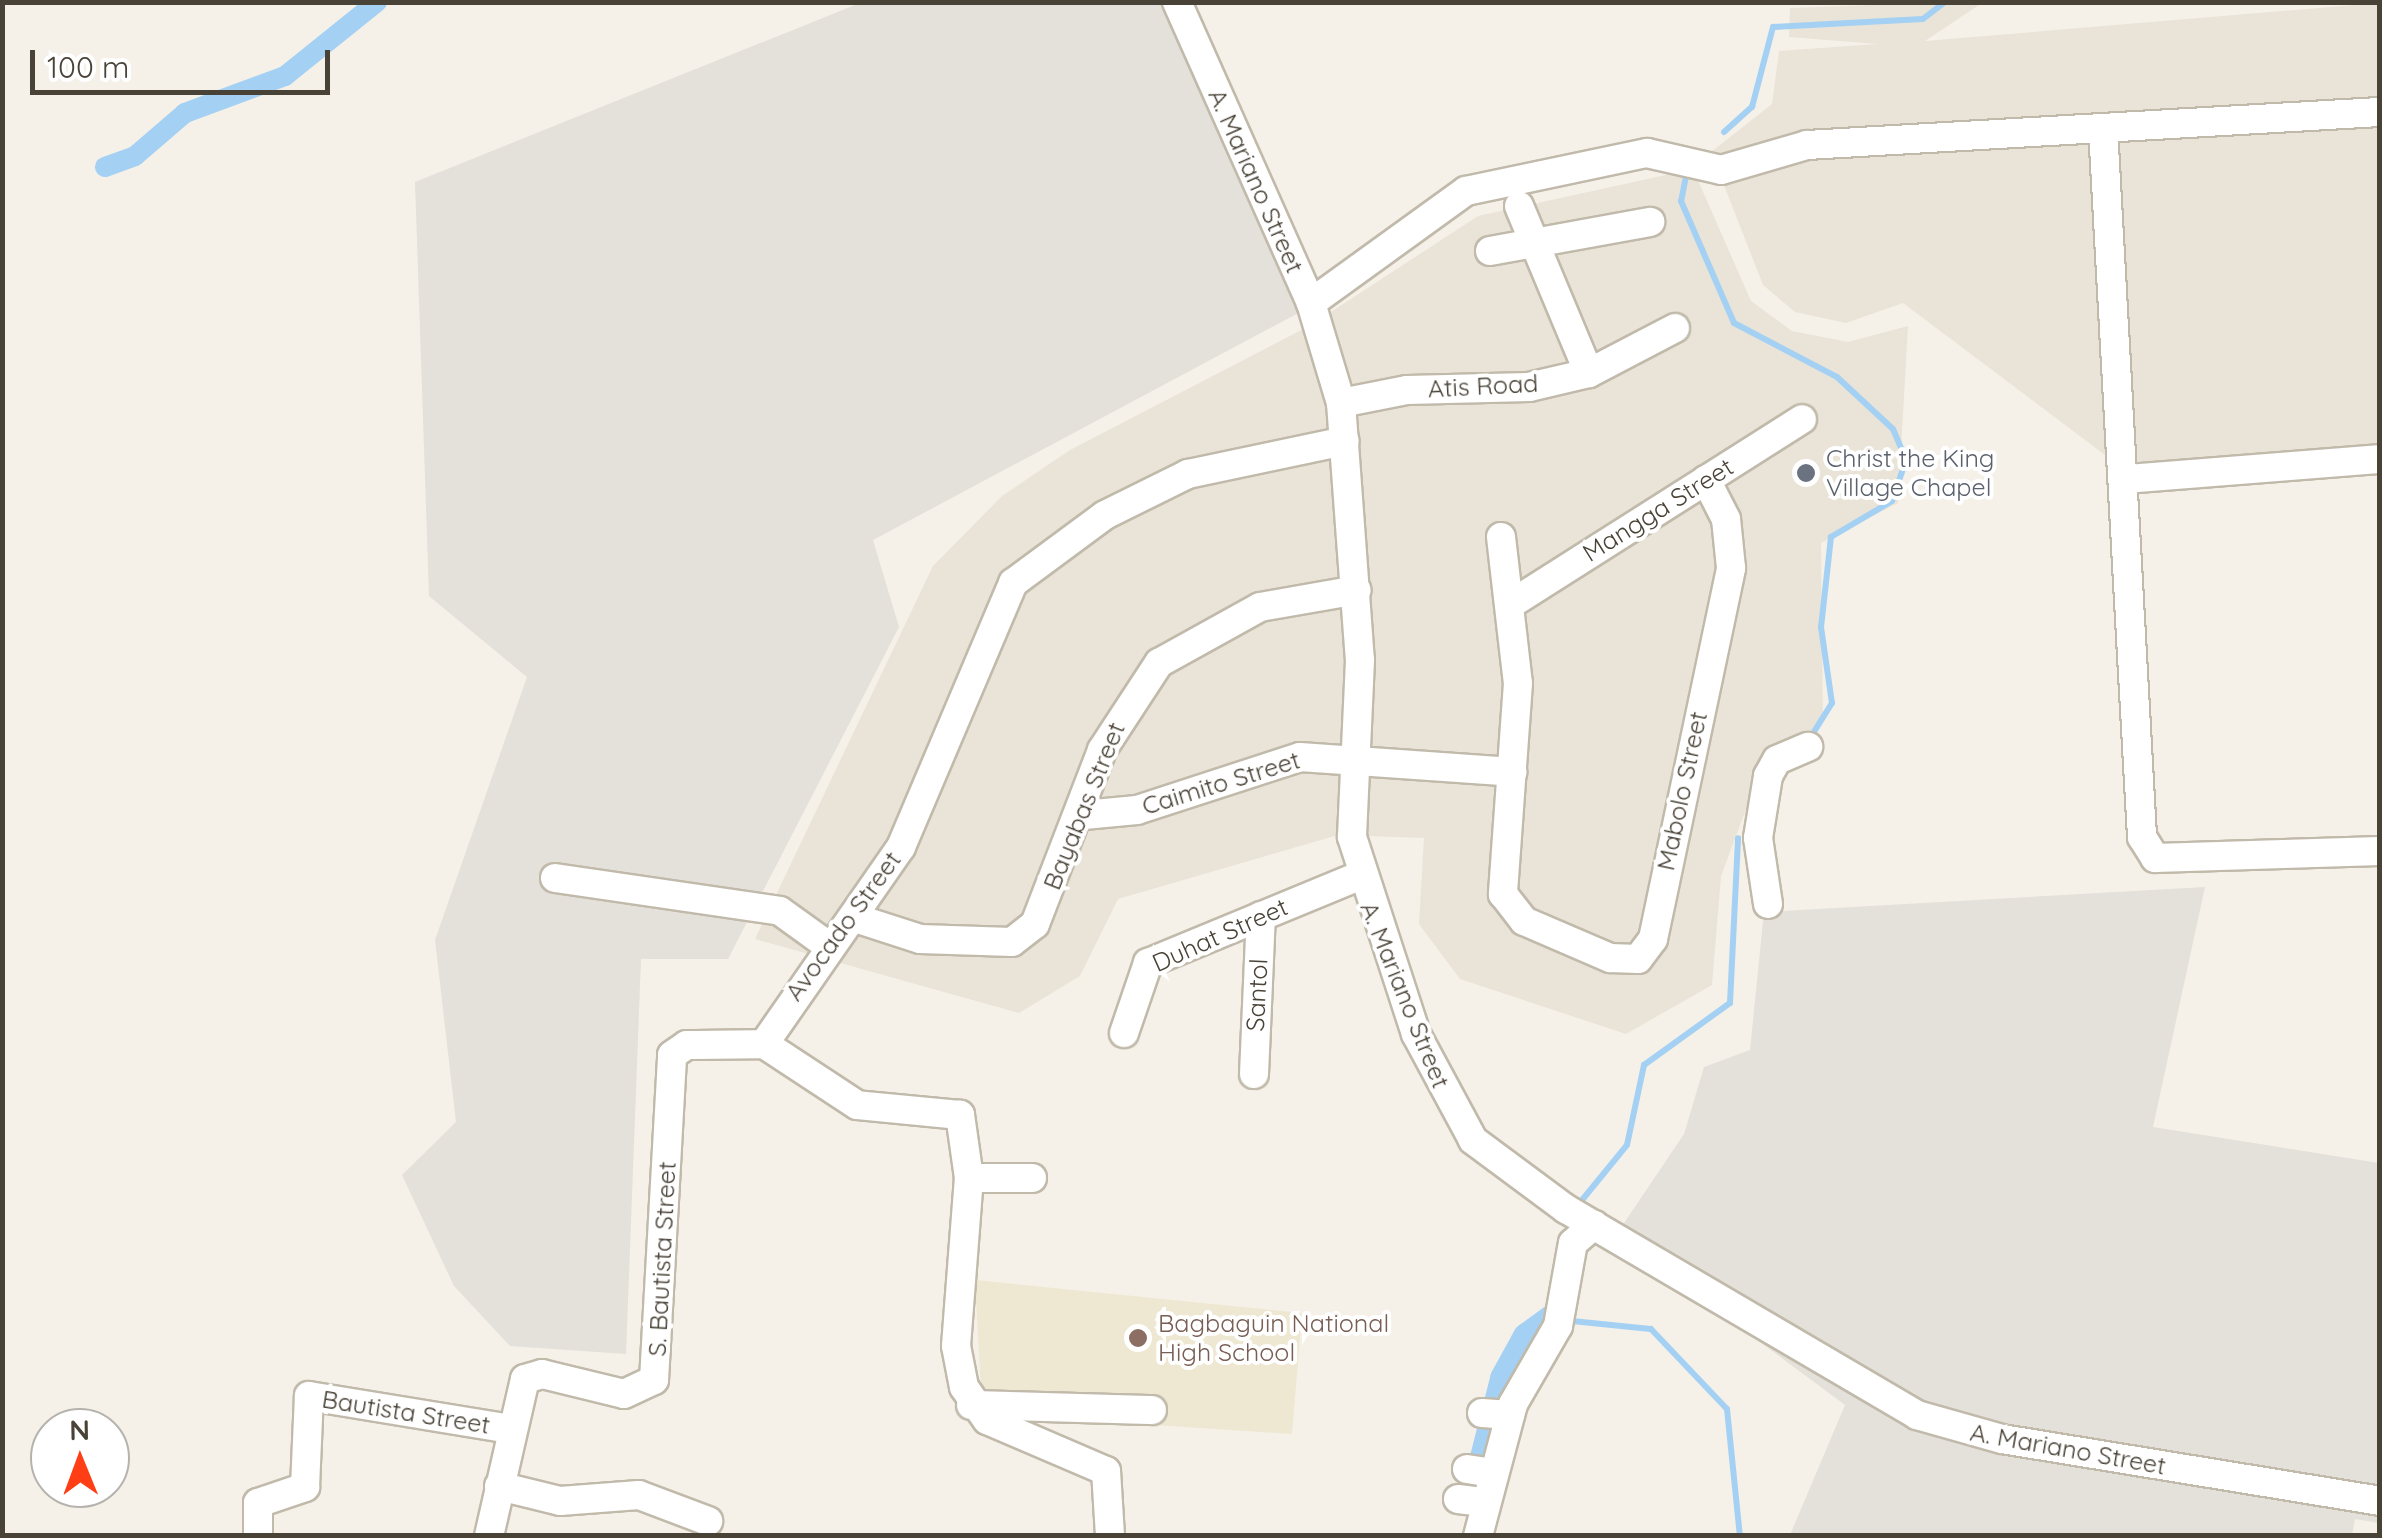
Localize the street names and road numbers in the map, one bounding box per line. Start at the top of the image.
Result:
street label: A. Mariano Street [1202,84,1310,278]
street label: Atis Road [1427,368,1539,404]
street label: Mangga Street [1577,452,1739,568]
street label: Mabolo Street [1651,709,1713,873]
street label: Bayabas Street [1037,718,1131,894]
street label: Caimito Street [1138,745,1304,821]
street label: Avocado Street [779,846,907,1006]
street label: Duhat Street [1148,892,1292,978]
street label: A. Mariano Street [1354,898,1456,1092]
street label: Santol [1240,958,1274,1032]
street label: S. Bautista Street [642,1161,682,1357]
street label: Bautista Street [320,1384,492,1440]
street label: A. Mariano Street [1968,1417,2168,1481]

